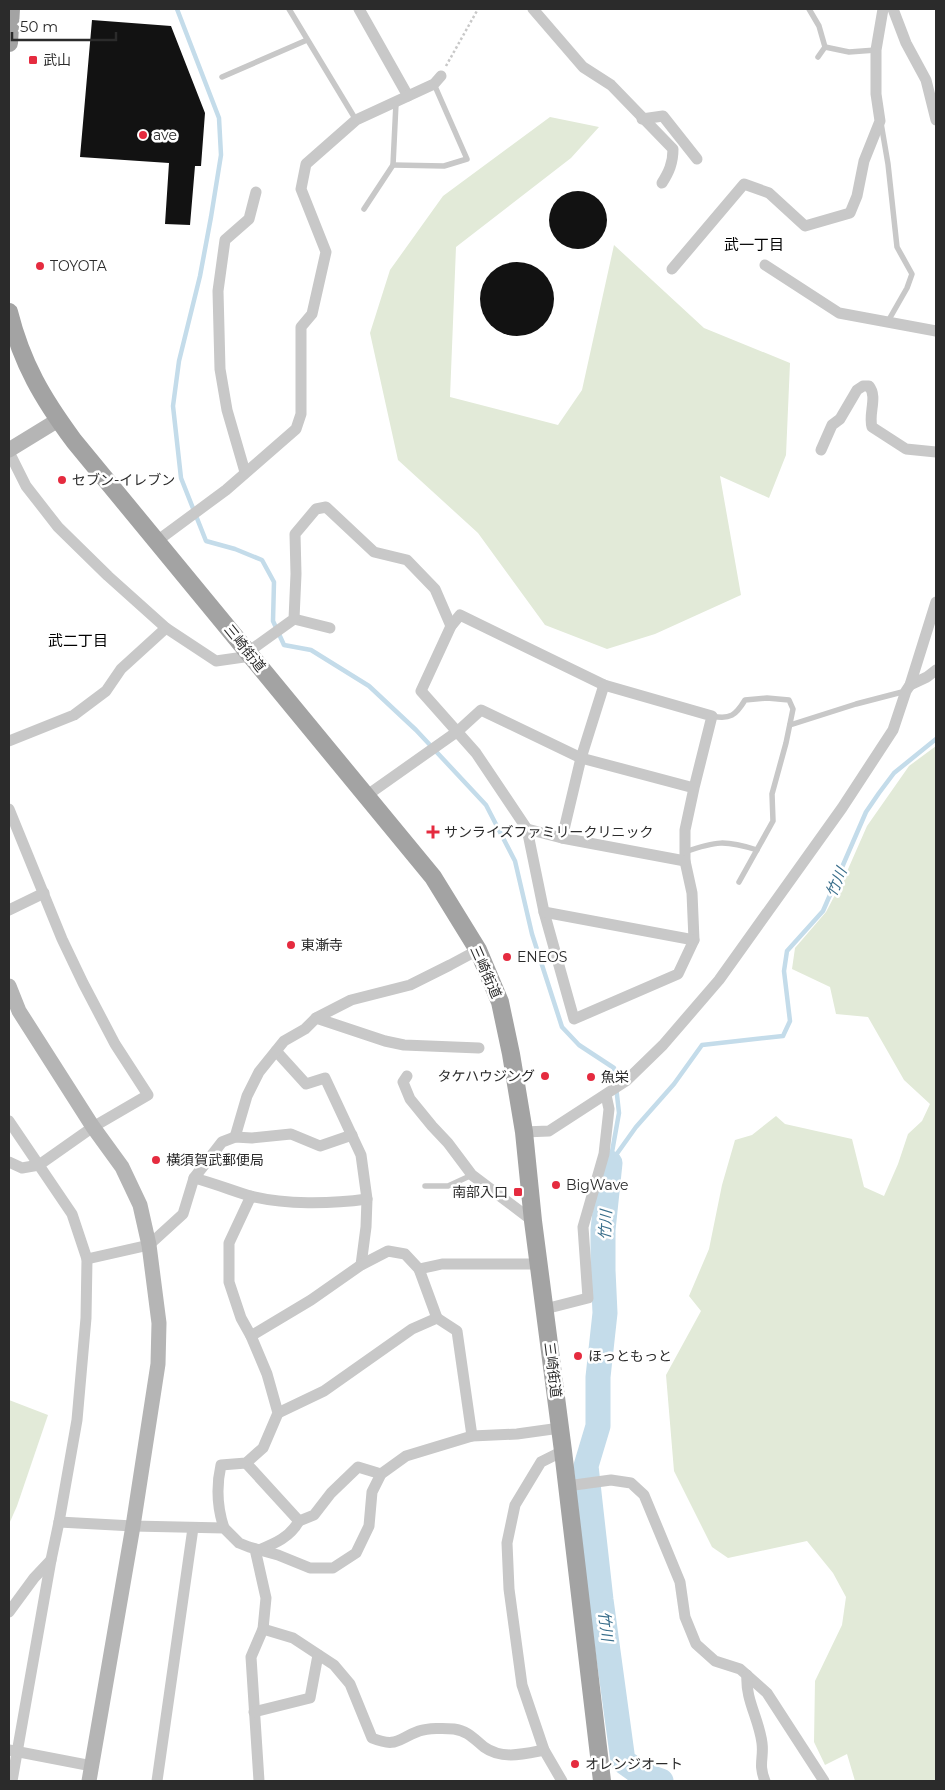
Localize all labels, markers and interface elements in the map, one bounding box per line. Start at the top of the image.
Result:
scale bar [12,10,116,42]
text: 50 m [20,17,58,36]
place label: 武山 [43,51,71,69]
marker: 武山 [27,54,39,66]
place label: ave [153,126,177,144]
marker: ave [137,129,149,141]
district label: 武一丁目 [724,235,784,254]
place label: TOYOTA [50,257,108,275]
marker: TOYOTA [34,260,46,272]
place label: セブン-イレブン [72,471,175,489]
marker: セブン-イレブン [56,474,68,486]
street label: 三崎街道 [220,621,270,675]
district label: 武二丁目 [48,631,108,650]
place label: サンライズファミリークリニック [444,823,654,841]
marker: サンライズファミリークリニック [426,825,440,839]
water label: 竹川 [821,863,851,900]
place label: 東漸寺 [301,936,343,954]
marker: 東漸寺 [285,939,297,951]
street label: 三崎街道 [466,943,506,1001]
place label: ENEOS [517,948,567,966]
marker: ENEOS [501,951,513,963]
place label: タケハウジング [438,1067,535,1085]
place label: 魚栄 [601,1068,629,1086]
marker: タケハウジング [539,1070,551,1082]
marker: 魚栄 [585,1071,597,1083]
place label: 横須賀武郵便局 [166,1151,264,1169]
marker: 横須賀武郵便局 [150,1154,162,1166]
place label: BigWave [566,1176,629,1194]
marker: BigWave [550,1179,562,1191]
place label: 南部入口 [452,1183,508,1201]
marker: 南部入口 [512,1186,524,1198]
water label: 竹川 [595,1208,615,1240]
street label: 三崎街道 [541,1341,565,1399]
place label: ほっともっと [588,1347,672,1365]
marker: ほっともっと [572,1350,584,1362]
water label: 竹川 [595,1610,618,1644]
place label: オレンジオート [585,1755,683,1773]
marker: オレンジオート [569,1758,581,1770]

